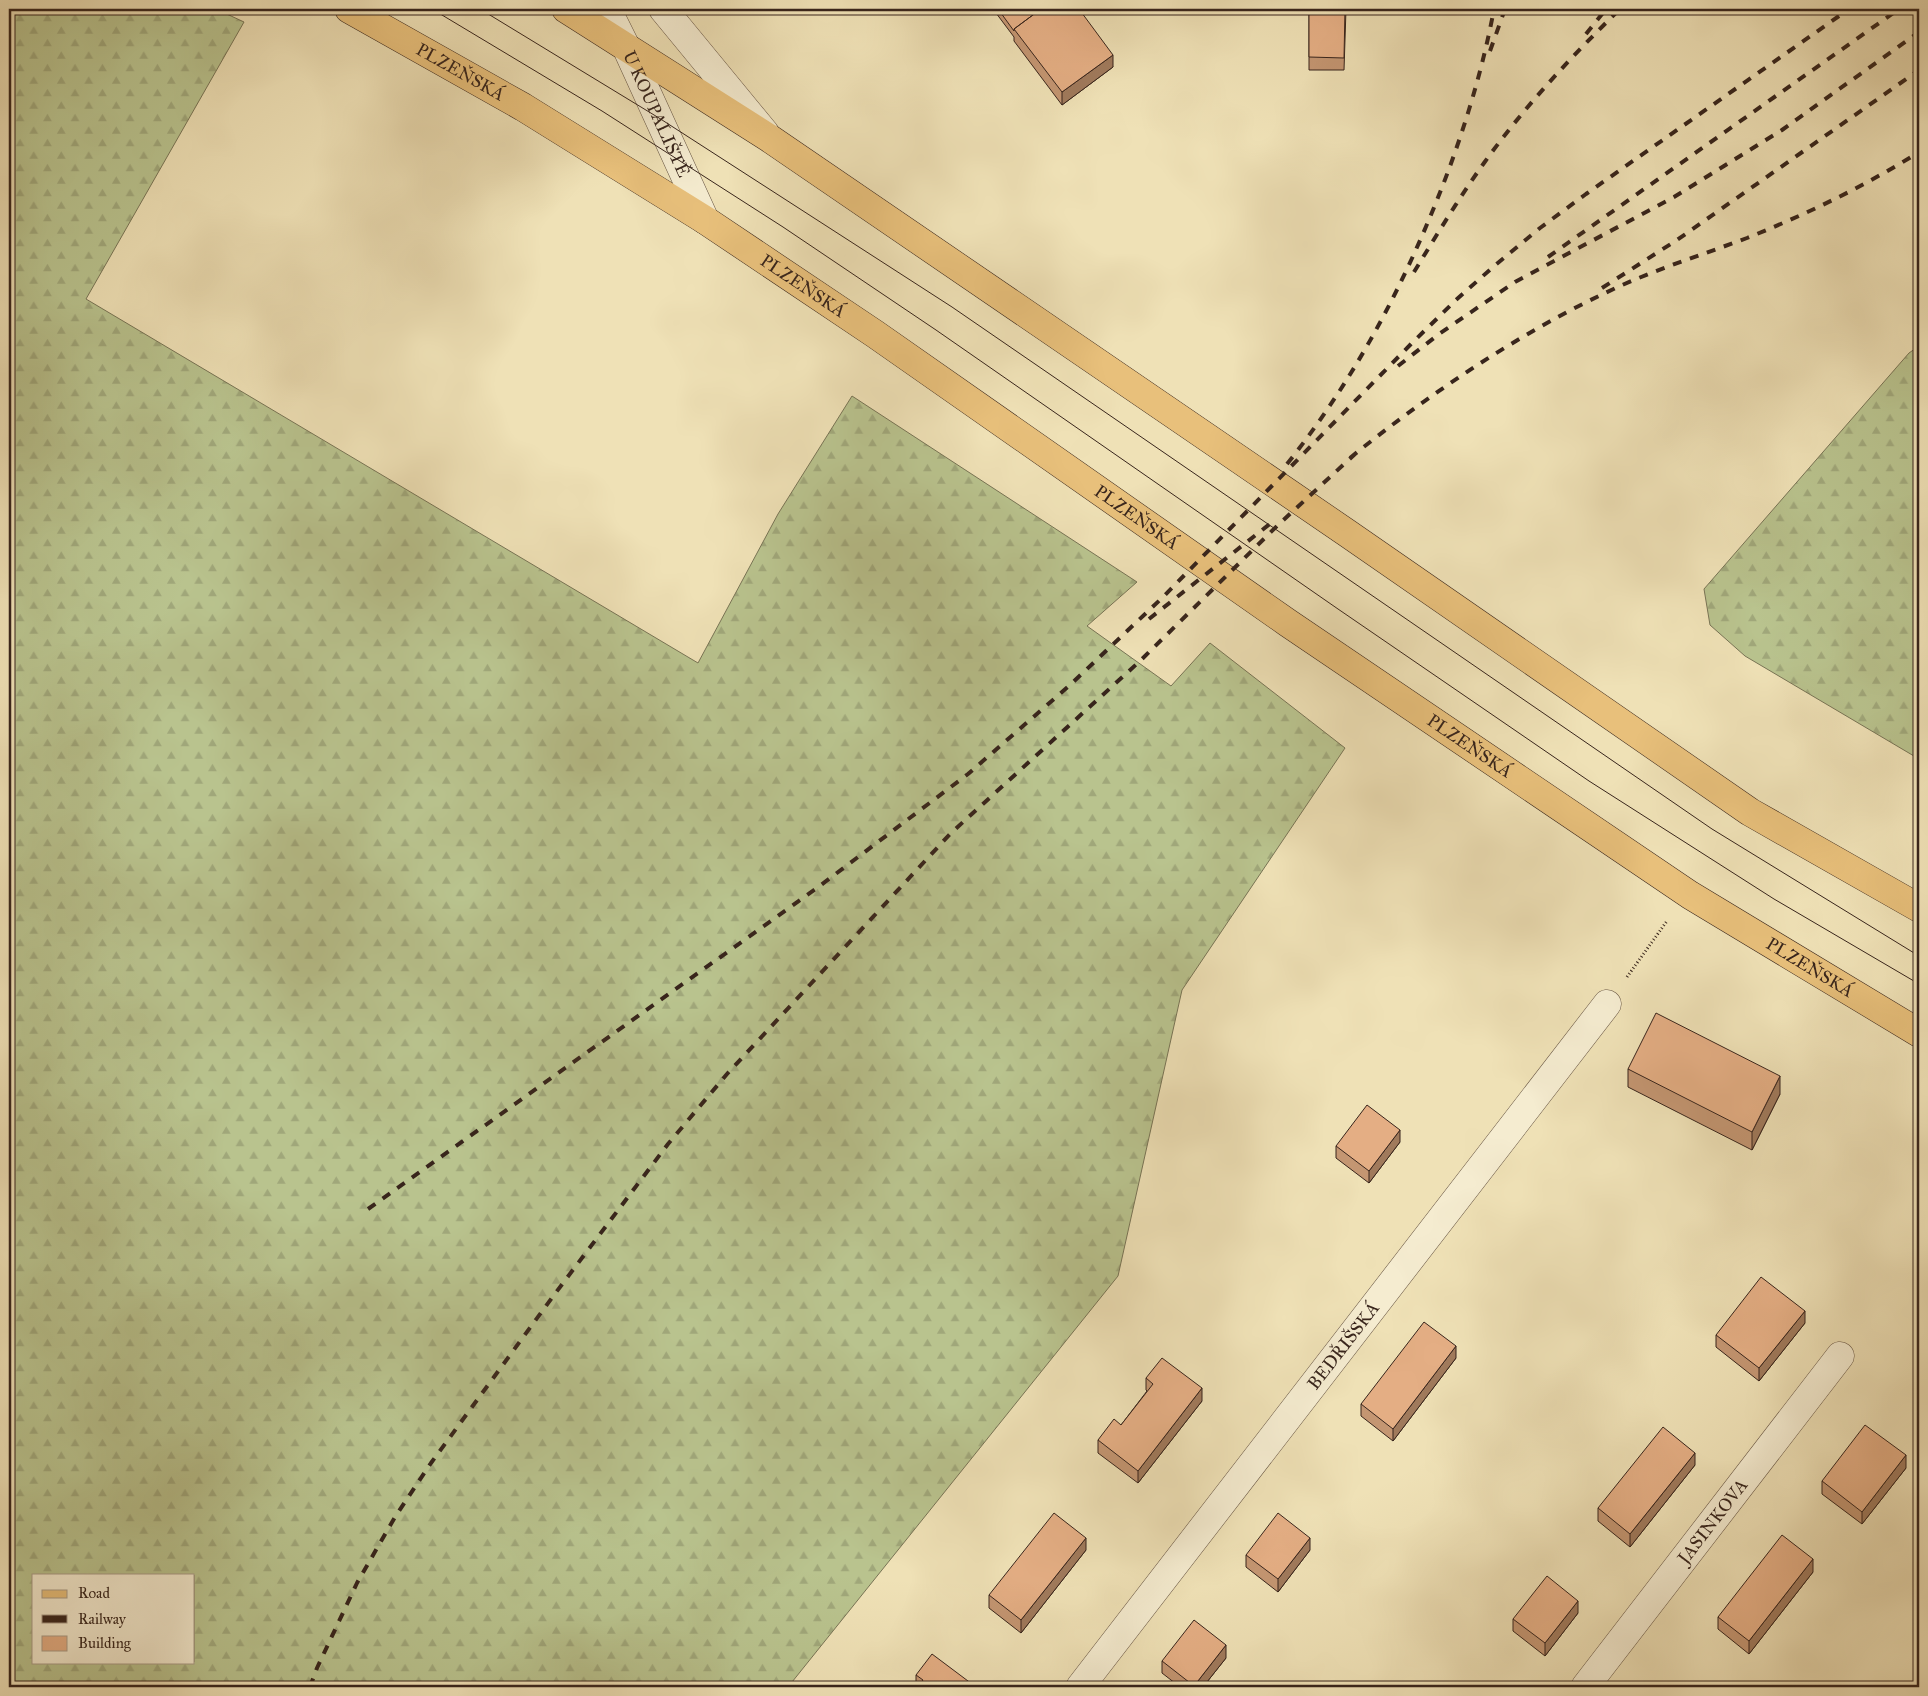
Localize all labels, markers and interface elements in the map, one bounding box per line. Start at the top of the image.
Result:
street label: PLZEŇSKÁ [412,38,510,105]
street label: U KOUPALIŠTĚ [618,47,696,181]
street label: PLZEŇSKÁ [756,249,851,322]
street label: PLZEŇSKÁ [1090,480,1184,554]
street label: PLZEŇSKÁ [1423,709,1518,783]
street label: PLZEŇSKÁ [1762,932,1859,1002]
street label: BEDŘIŠSKÁ [1303,1296,1384,1394]
street label: JASINKOVA [1672,1474,1752,1571]
legend [32,1574,195,1664]
text: Road [78,1584,110,1602]
text: Railway [78,1610,127,1628]
text: Building [78,1634,132,1652]

